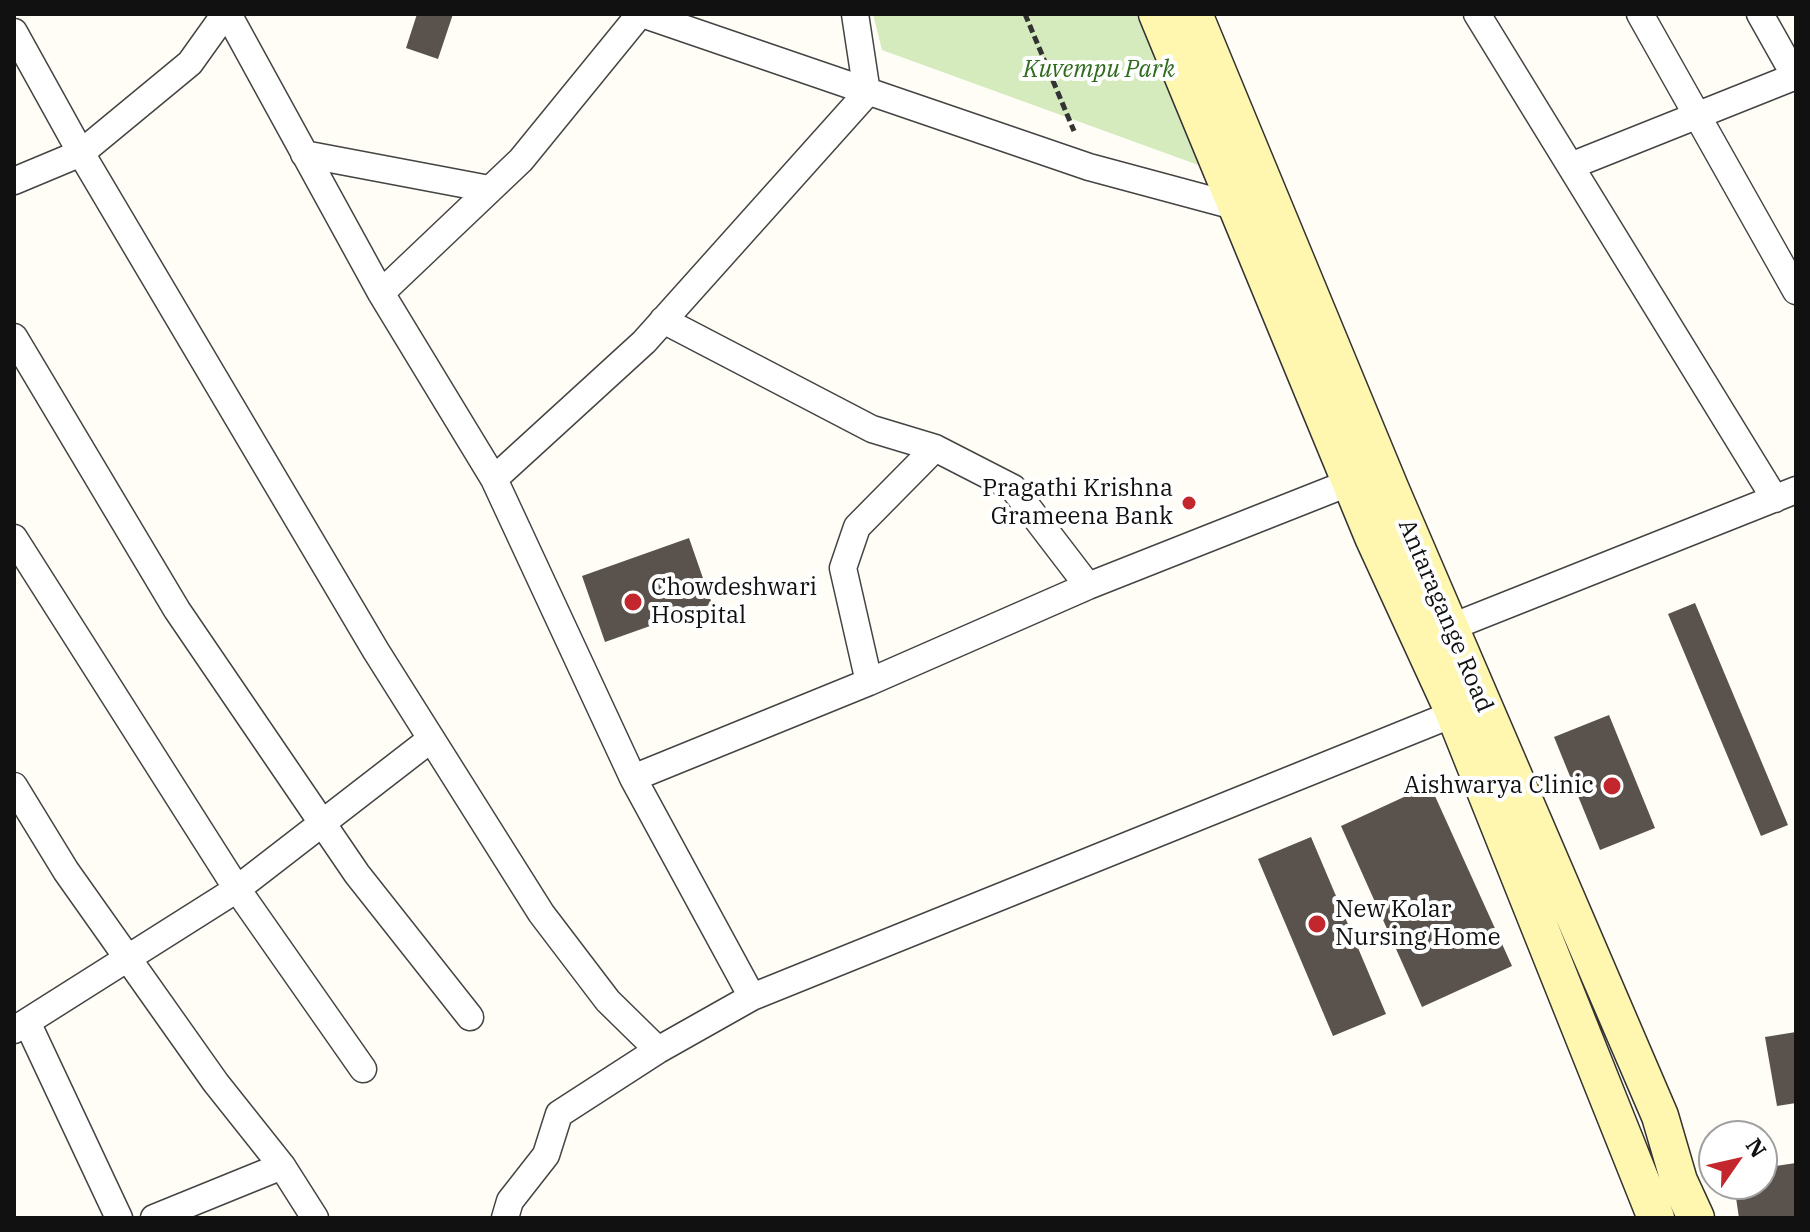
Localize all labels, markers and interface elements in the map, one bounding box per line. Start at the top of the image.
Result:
park label: Kuvempu Park [1023,56,1175,84]
place label: Pragathi Krishna Grameena Bank [982,475,1173,531]
marker: Pragathi Krishna Grameena Bank [1180,494,1198,512]
street label: Antaragange Road [1391,515,1499,717]
place label: Chowdeshwari Hospital [651,574,817,630]
marker: Chowdeshwari Hospital [622,591,644,613]
place label: Aishwarya Clinic [1404,772,1594,800]
marker: Aishwarya Clinic [1601,775,1623,797]
place label: New Kolar Nursing Home [1335,896,1501,952]
marker: New Kolar Nursing Home [1306,913,1328,935]
north arrow [1698,1120,1778,1200]
text: N [1740,1132,1774,1163]

